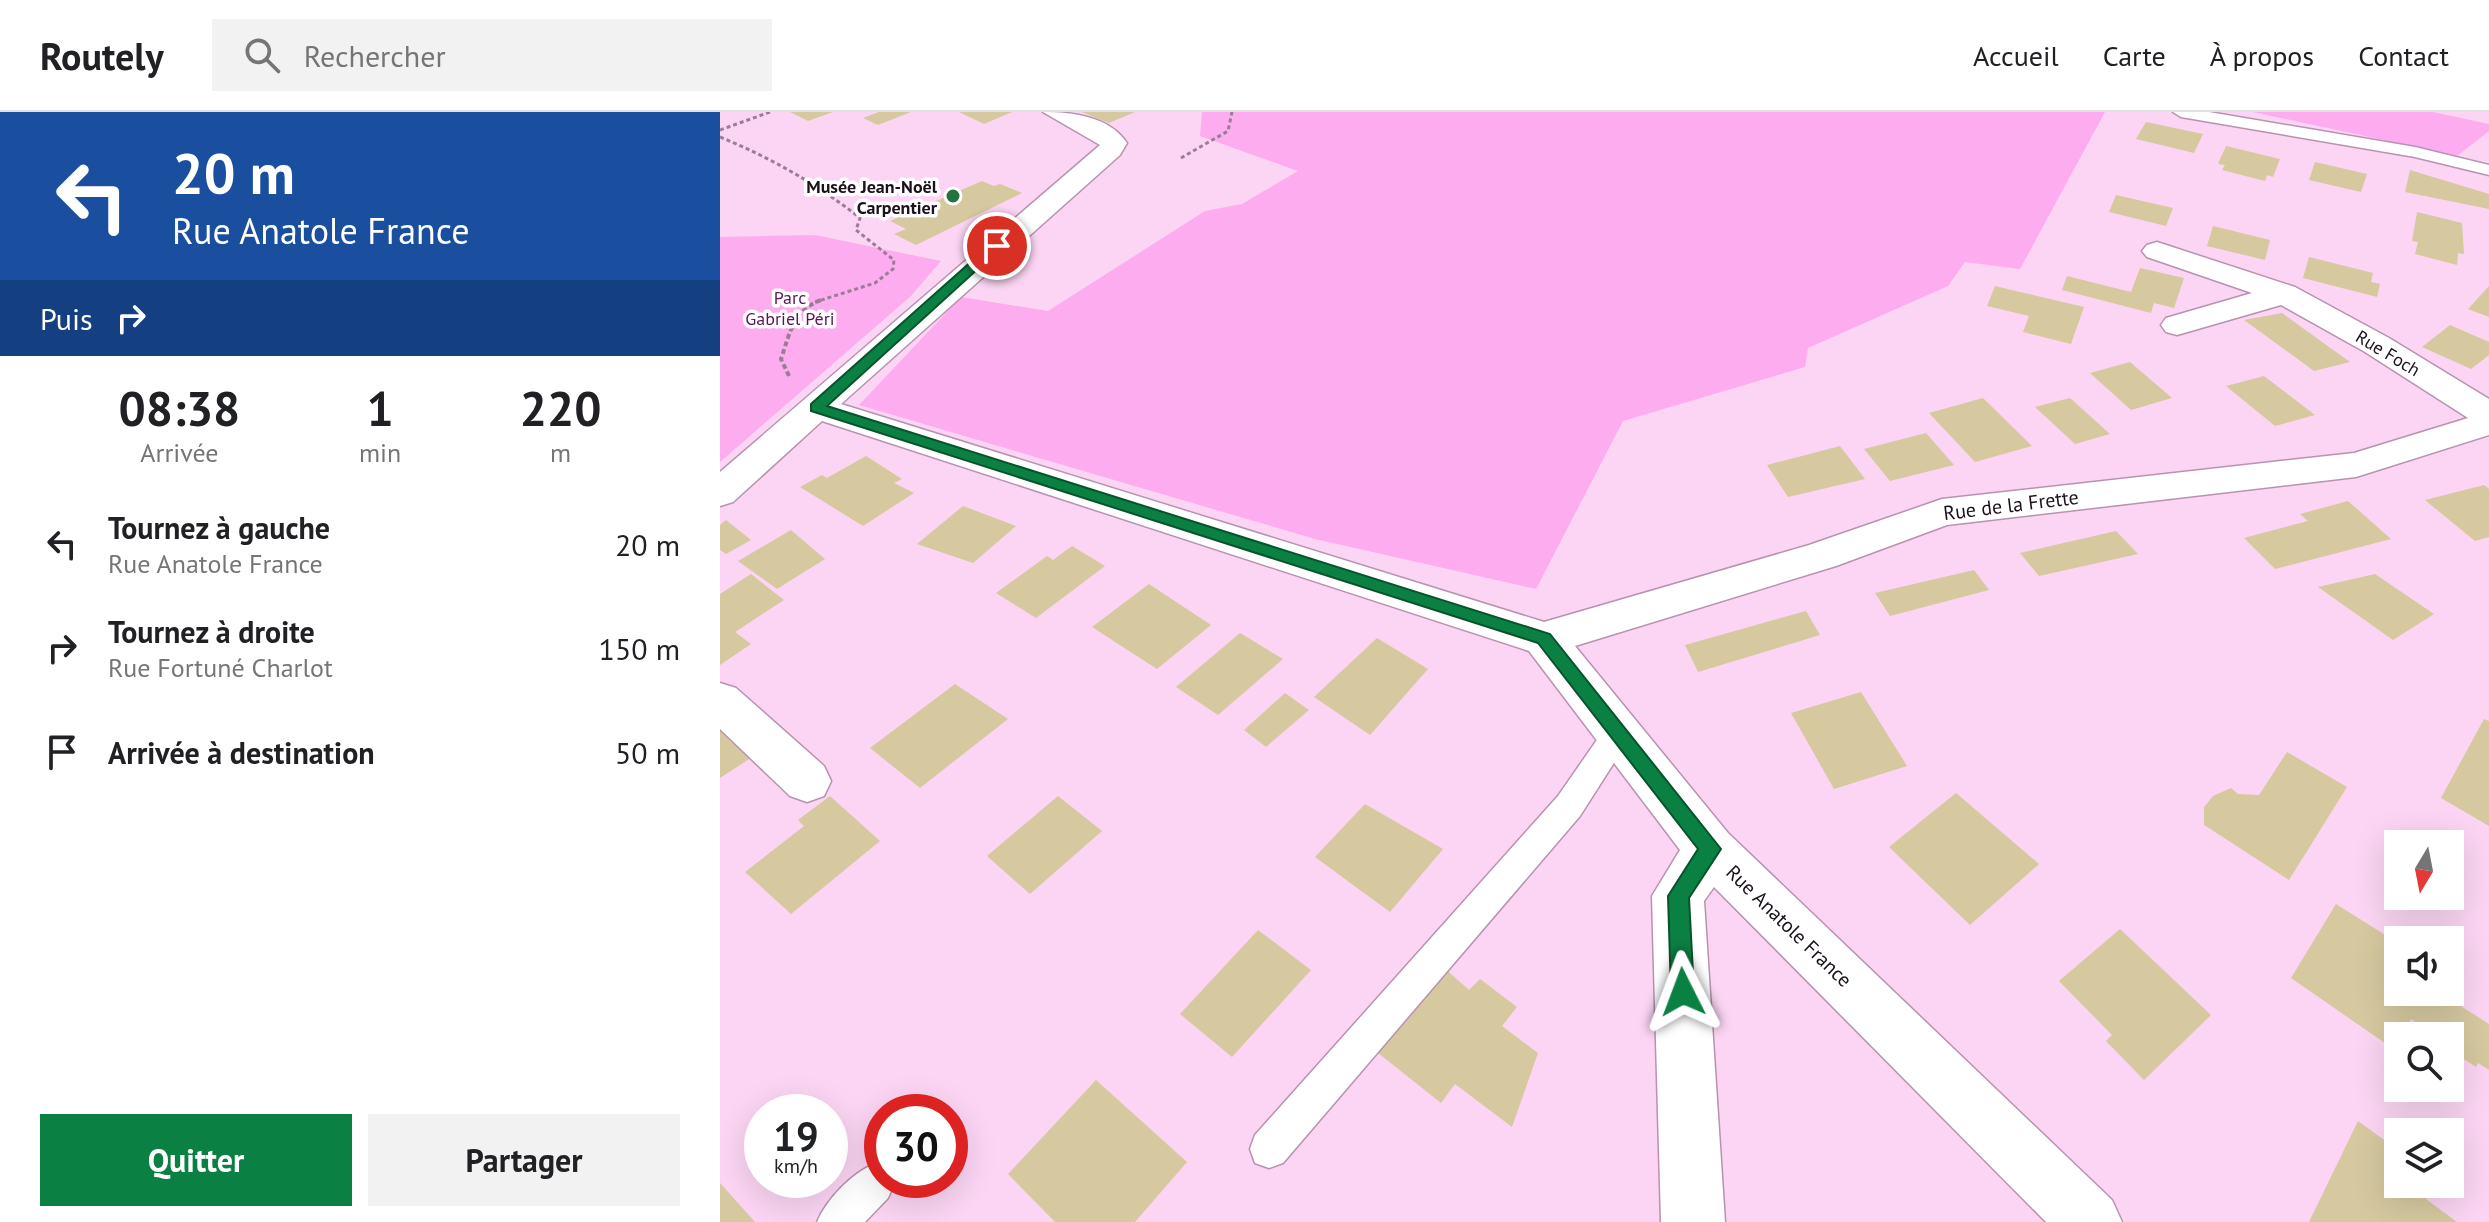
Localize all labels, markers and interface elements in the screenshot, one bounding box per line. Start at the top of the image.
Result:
search box [212,19,772,91]
text: Routely [40,31,164,80]
icon: search [240,33,284,77]
text: Rechercher [304,36,446,75]
text: Accueil [1973,37,2059,74]
text: Carte [2103,37,2166,74]
text: À propos [2210,37,2314,74]
text: Contact [2358,37,2449,74]
text: 20 m [172,137,295,209]
icon: left [40,144,144,248]
place label: Musée Jean-Noël Carpentier [806,175,938,219]
marker: Musée Jean-Noël Carpentier [944,187,962,205]
text: Rue Anatole France [172,207,469,254]
pin [963,212,1031,280]
icon: arrive [975,224,1019,268]
park label: Parc Gabriel Péri [745,286,835,330]
icon: right [109,296,153,340]
text: Puis [40,299,93,338]
street label: Rue Foch [2352,325,2424,381]
text: 08:38 [119,377,240,439]
text: 1 [366,377,394,439]
text: 220 [520,377,601,439]
text: Arrivée [140,436,219,469]
text: min [359,436,401,469]
text: m [550,436,571,469]
street label: Rue de la Frette [1942,484,2080,526]
text: Tournez à gauche [108,508,330,547]
icon: left [40,522,84,566]
text: 20 m [615,525,680,564]
text: Rue Anatole France [108,547,323,580]
text: Tournez à droite [108,612,315,651]
icon: right [40,626,84,670]
text: 150 m [599,629,680,668]
text: Rue Fortuné Charlot [108,651,333,684]
icon: arrive [40,730,84,774]
text: Arrivée à destination [108,733,375,772]
text: 50 m [615,733,680,772]
north arrow [2384,830,2464,910]
map controls [2384,830,2464,1198]
street label: Rue Anatole France [1721,859,1857,993]
button: sound [2384,926,2464,1006]
position arrow [1641,950,1725,1034]
button: search [2384,1022,2464,1102]
speed limit sign: 30 [864,1094,968,1198]
text: 19 [773,1110,819,1162]
button: Quitter [40,1114,352,1206]
button: Partager [368,1114,680,1206]
button: layers [2384,1118,2464,1198]
text: km/h [774,1153,818,1179]

